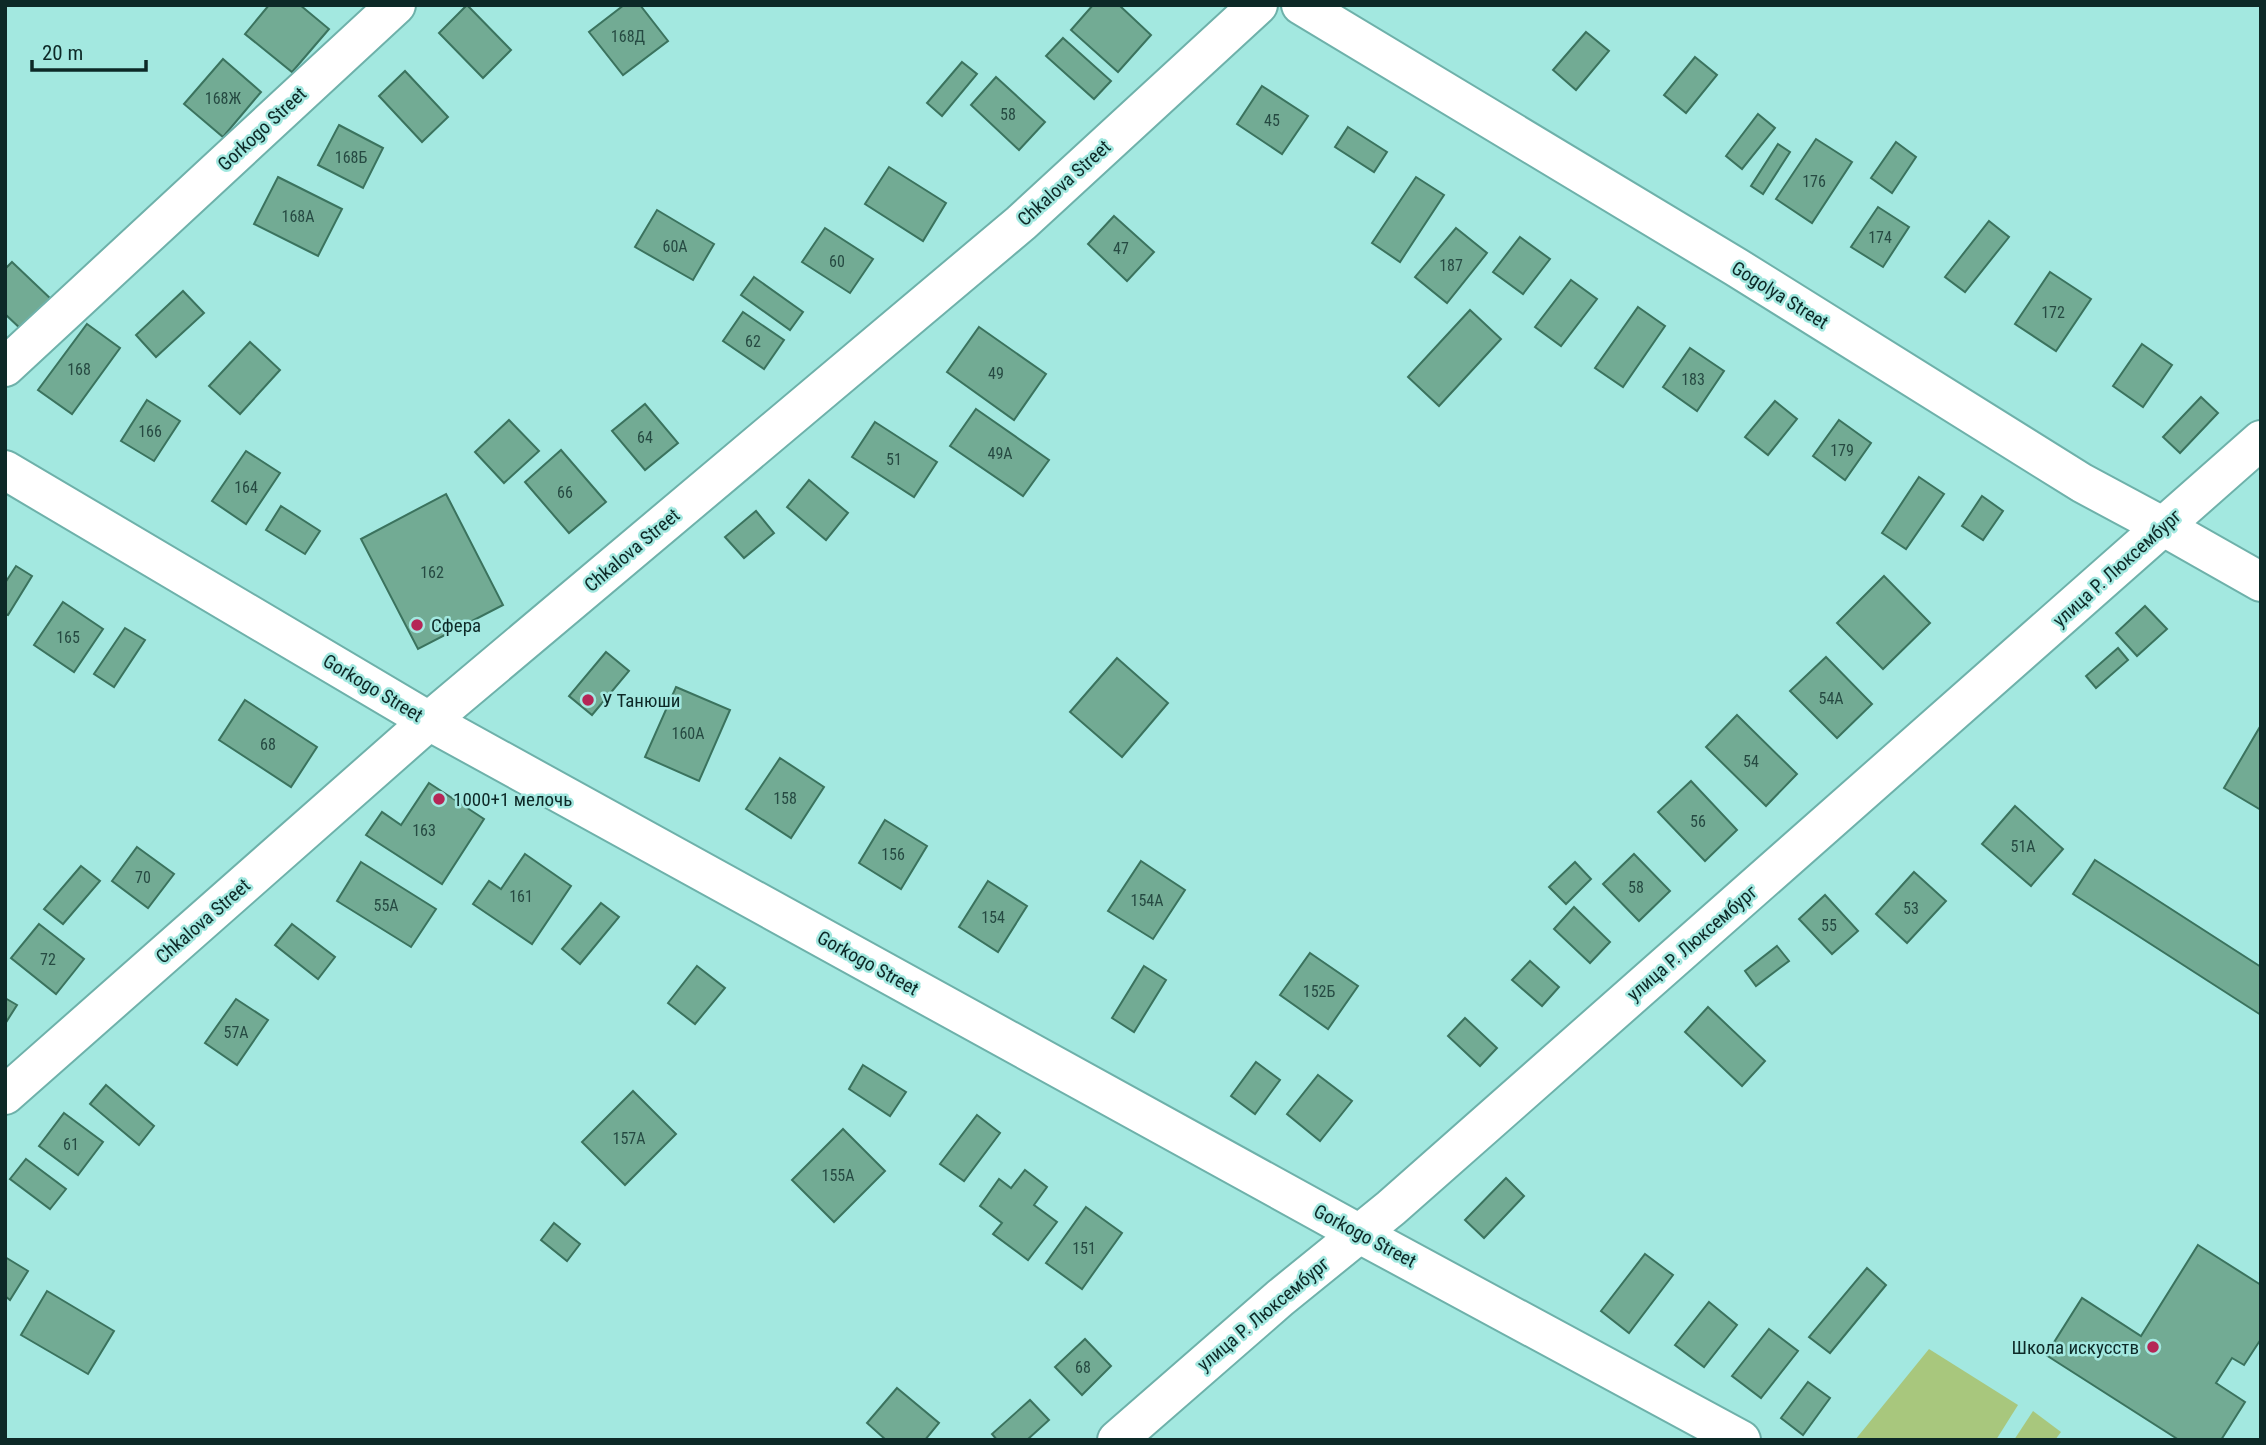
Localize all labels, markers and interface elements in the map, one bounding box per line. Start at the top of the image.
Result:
house number: 168Д [611,27,646,46]
scale bar [32,28,145,72]
text: 20 m [42,41,83,65]
street label: Gorkogo Street [213,82,311,176]
house number: 168Ж [205,89,242,108]
house number: 58 [1000,105,1016,124]
house number: 45 [1264,111,1280,130]
street label: Chkalova Street [1013,135,1115,231]
house number: 168Б [335,148,367,167]
house number: 176 [1802,172,1826,191]
house number: 168А [282,207,314,226]
house number: 174 [1868,228,1892,247]
house number: 60А [662,237,688,256]
house number: 47 [1113,239,1129,258]
house number: 60 [829,252,845,271]
house number: 187 [1439,256,1463,275]
street label: Gogolya Street [1727,256,1833,334]
house number: 172 [2041,303,2065,322]
house number: 62 [745,332,761,351]
house number: 168 [67,360,91,379]
house number: 49 [988,364,1004,383]
house number: 183 [1681,370,1705,389]
house number: 166 [138,422,162,441]
house number: 64 [637,428,653,447]
house number: 179 [1830,441,1854,460]
house number: 49А [987,444,1013,463]
house number: 51 [886,450,902,469]
house number: 164 [234,478,258,497]
house number: 66 [557,483,573,502]
street label: Chkalova Street [580,503,684,597]
street label: улица Р. Люксембург [2048,504,2186,632]
house number: 162 [420,563,444,582]
place label: Сфера [431,614,481,637]
marker: Сфера [409,617,425,633]
house number: 165 [56,628,80,647]
street label: Gorkogo Street [319,649,427,727]
place label: У Танюши [602,689,680,712]
house number: 54А [1818,689,1844,708]
marker: У Танюши [580,692,596,708]
house number: 160А [672,724,704,743]
house number: 68 [260,735,276,754]
house number: 54 [1743,752,1759,771]
place label: 1000+1 мелочь [453,788,572,811]
house number: 158 [773,789,797,808]
marker: 1000+1 мелочь [431,791,447,807]
house number: 56 [1690,812,1706,831]
house number: 163 [412,821,436,840]
house number: 51А [2010,837,2036,856]
house number: 156 [881,845,905,864]
house number: 70 [135,868,151,887]
street label: Chkalova Street [151,874,255,968]
house number: 58 [1628,878,1644,897]
street label: улица Р. Люксембург [1622,880,1762,1006]
house number: 161 [509,887,533,906]
house number: 154А [1131,891,1163,910]
house number: 55А [373,896,399,915]
house number: 53 [1903,899,1919,918]
house number: 154 [981,908,1005,927]
house number: 55 [1821,916,1837,935]
street label: Gorkogo Street [813,926,923,1000]
house number: 72 [40,950,56,969]
house number: 152Б [1303,982,1335,1001]
house number: 57А [223,1023,249,1042]
house number: 157А [613,1129,645,1148]
house number: 61 [63,1135,79,1154]
house number: 155А [822,1166,854,1185]
street label: Gorkogo Street [1310,1199,1420,1273]
house number: 151 [1072,1239,1096,1258]
street label: улица Р. Люксембург [1192,1252,1334,1376]
place label: Школа искусств [2011,1336,2139,1359]
marker: Школа искусств [2145,1339,2161,1355]
house number: 68 [1075,1358,1091,1377]

